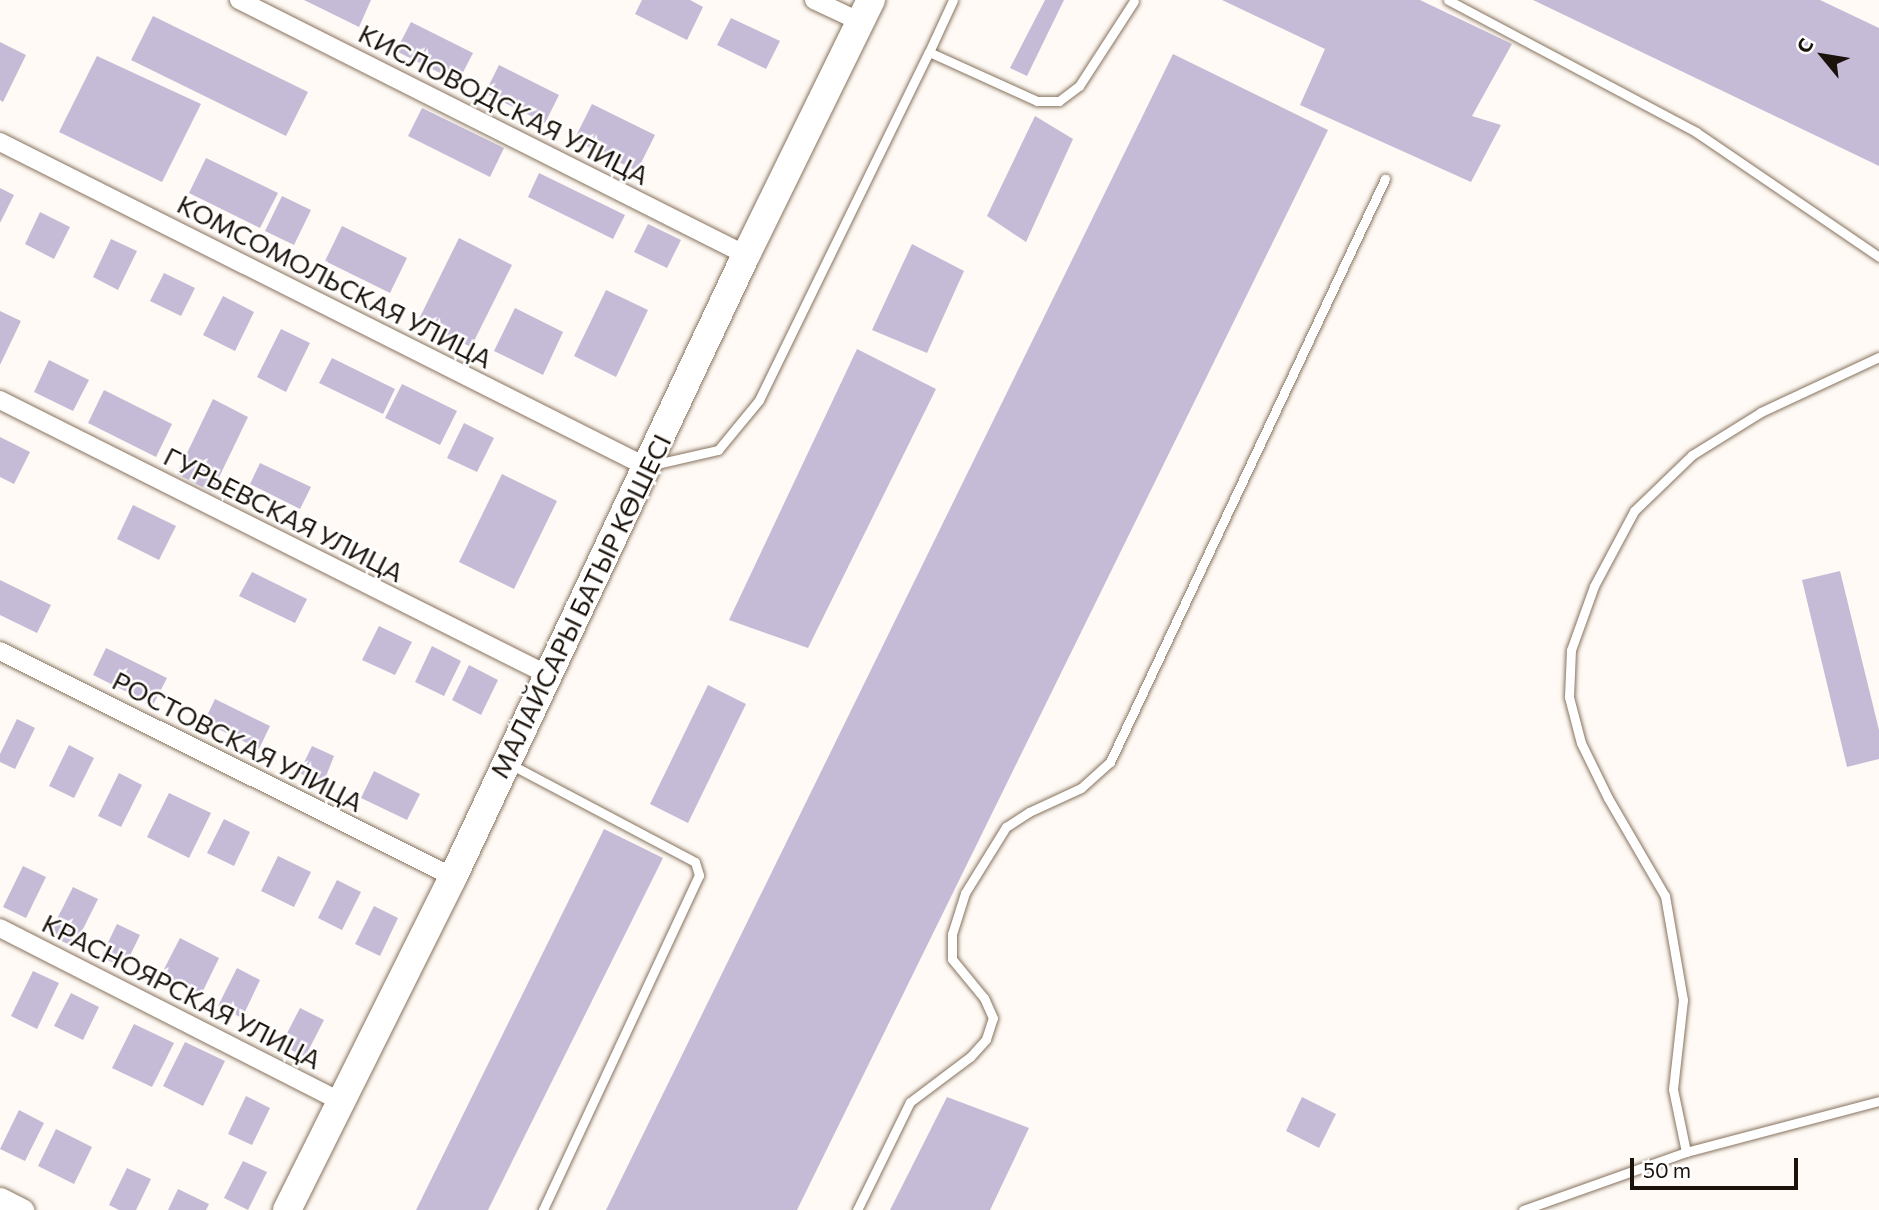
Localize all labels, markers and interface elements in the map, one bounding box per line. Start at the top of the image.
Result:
street label: КИСЛОВОДСКАЯ УЛИЦА [354,17,654,191]
north arrow [1788,21,1858,91]
text: С [1791,34,1818,57]
street label: КОМСОМОЛЬСКАЯ УЛИЦА [172,188,498,374]
street label: МАЛАЙСАРЫ БАТЫР КӨШЕСІ [483,429,677,783]
street label: ГУРЬЕВСКАЯ УЛИЦА [159,440,409,588]
street label: РОСТОВСКАЯ УЛИЦА [108,664,368,818]
street label: КРАСНОЯРСКАЯ УЛИЦА [37,907,327,1075]
scale bar [1634,1144,1802,1188]
text: 50 m [1643,1157,1691,1182]

